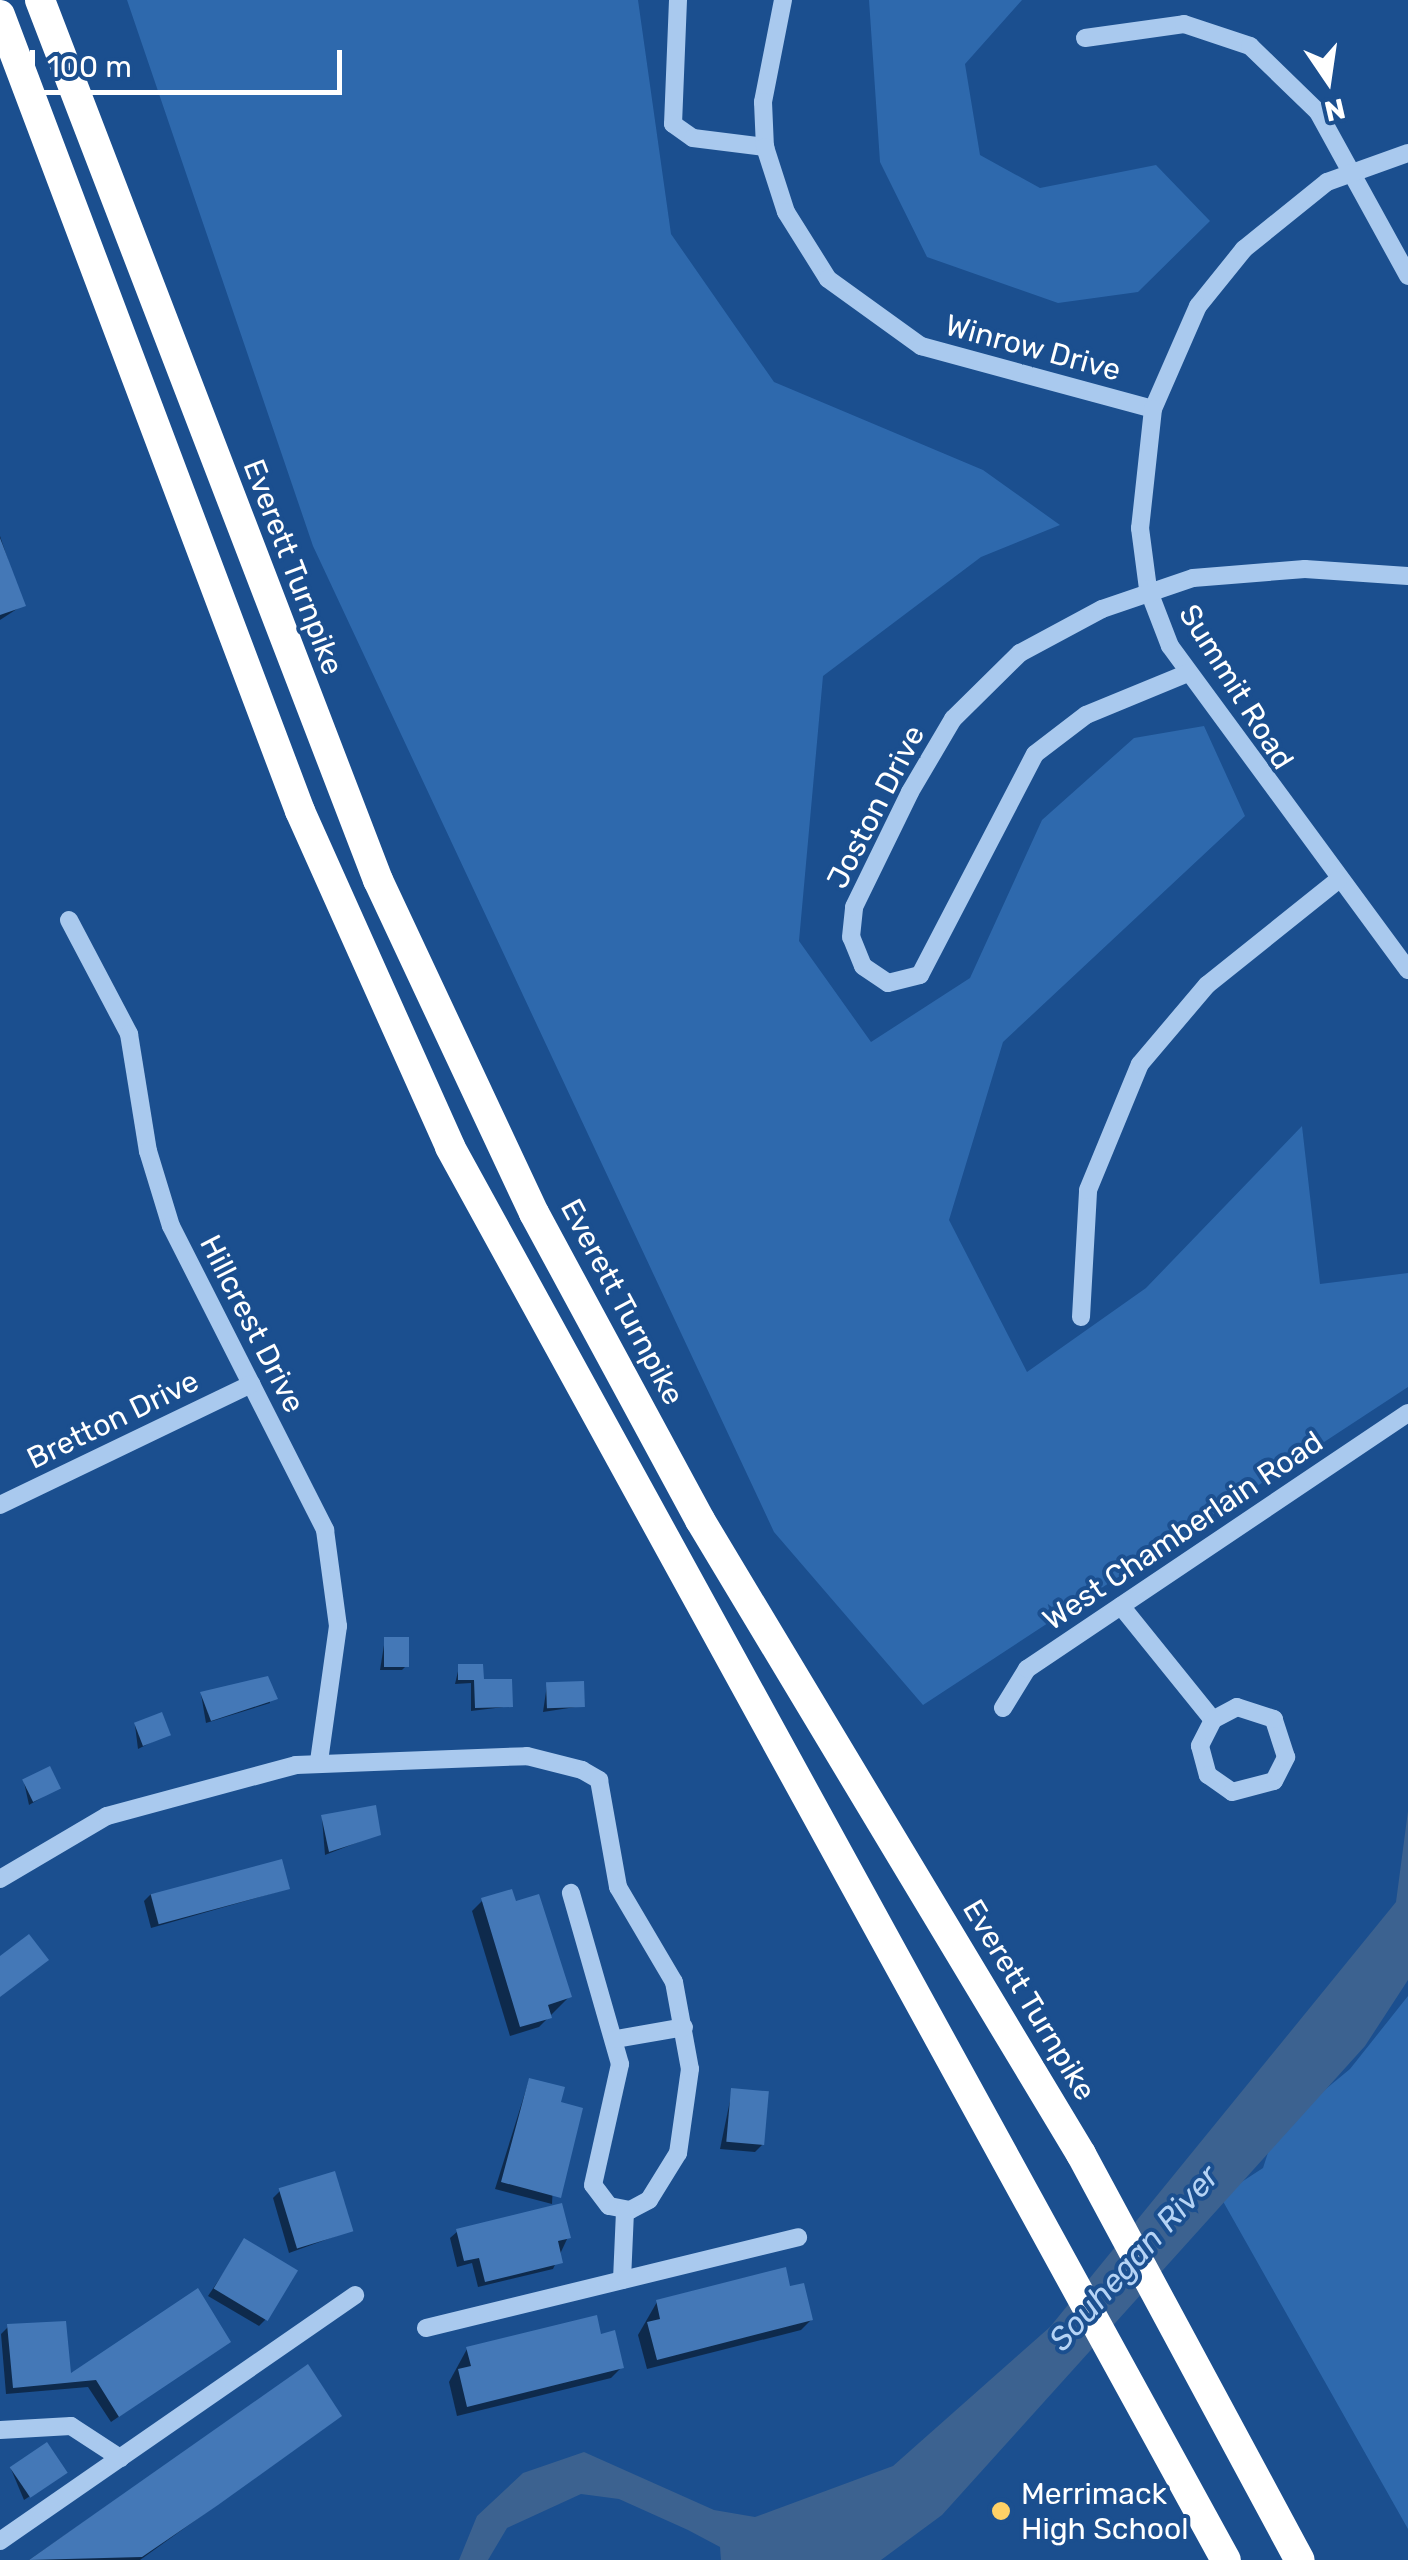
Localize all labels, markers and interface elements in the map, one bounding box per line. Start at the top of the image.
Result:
scale bar [35,30,348,92]
north arrow [1278,30,1378,130]
text: 100 m [47,49,132,85]
text: N [1321,91,1348,128]
street label: Winrow Drive [941,307,1125,389]
street label: Everett Turnpike [235,454,351,680]
street label: Summit Road [1171,598,1301,776]
street label: Joston Drive [820,719,932,895]
street label: Everett Turnpike [552,1193,692,1411]
street label: Hillcrest Drive [192,1229,312,1419]
street label: Bretton Drive [21,1363,205,1477]
street label: West Chamberlain Road [1036,1424,1330,1638]
street label: Everett Turnpike [955,1893,1103,2107]
water label: Souhegan River [1041,2158,1227,2358]
place label: Merrimack High School [1021,2476,1188,2546]
marker: Merrimack High School [990,2500,1012,2522]

